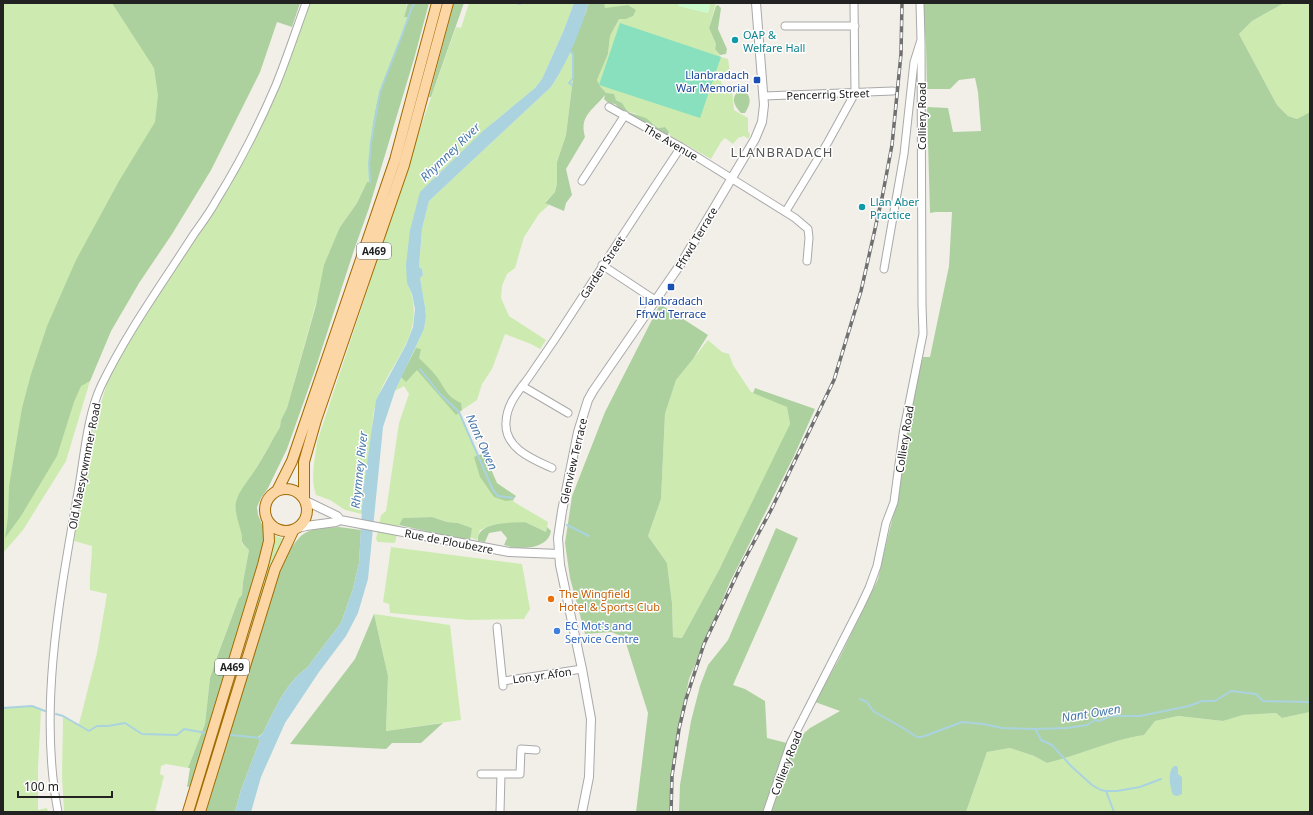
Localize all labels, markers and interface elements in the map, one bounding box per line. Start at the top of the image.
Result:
place label: OAP & Welfare Hall [743,27,805,55]
marker: OAP & Welfare Hall [730,35,740,45]
place label: Llanbradach War Memorial [676,67,749,95]
marker: Llanbradach War Memorial [752,75,762,85]
street label: Colliery Road [914,82,929,150]
street label: Pencerrig Street [786,85,870,103]
water label: Rhymney River [416,118,485,185]
street label: The Avenue [641,120,701,164]
district label: LLANBRADACH [731,143,833,161]
place label: Llan Aber Practice [870,194,919,222]
marker: Llan Aber Practice [857,202,867,212]
street label: Ffrwd Terrace [671,204,721,272]
street label: Garden Street [576,233,628,301]
road number: A469 [357,243,391,259]
marker: Llanbradach Ffrwd Terrace [666,282,676,292]
place label: Llanbradach Ffrwd Terrace [636,293,706,321]
street label: Old Maesycwmmer Road [64,401,104,531]
street label: Colliery Road [891,404,917,474]
water label: Nant Owen [462,411,502,473]
street label: Glenview Terrace [556,417,590,505]
water label: Rhymney River [346,429,372,510]
street label: Rue de Ploubezre [403,525,495,557]
place label: The Wingfield Hotel & Sports Club [559,586,660,614]
marker: The Wingfield Hotel & Sports Club [546,594,556,604]
place label: EC Mot's and Service Centre [565,618,639,646]
marker: EC Mot's and Service Centre [552,626,562,636]
road number: A469 [215,659,249,675]
street label: Lon yr Afon [512,663,572,687]
water label: Nant Owen [1060,700,1122,726]
street label: Colliery Road [767,729,805,797]
scale bar [18,773,112,799]
text: 100 m [24,778,59,795]

